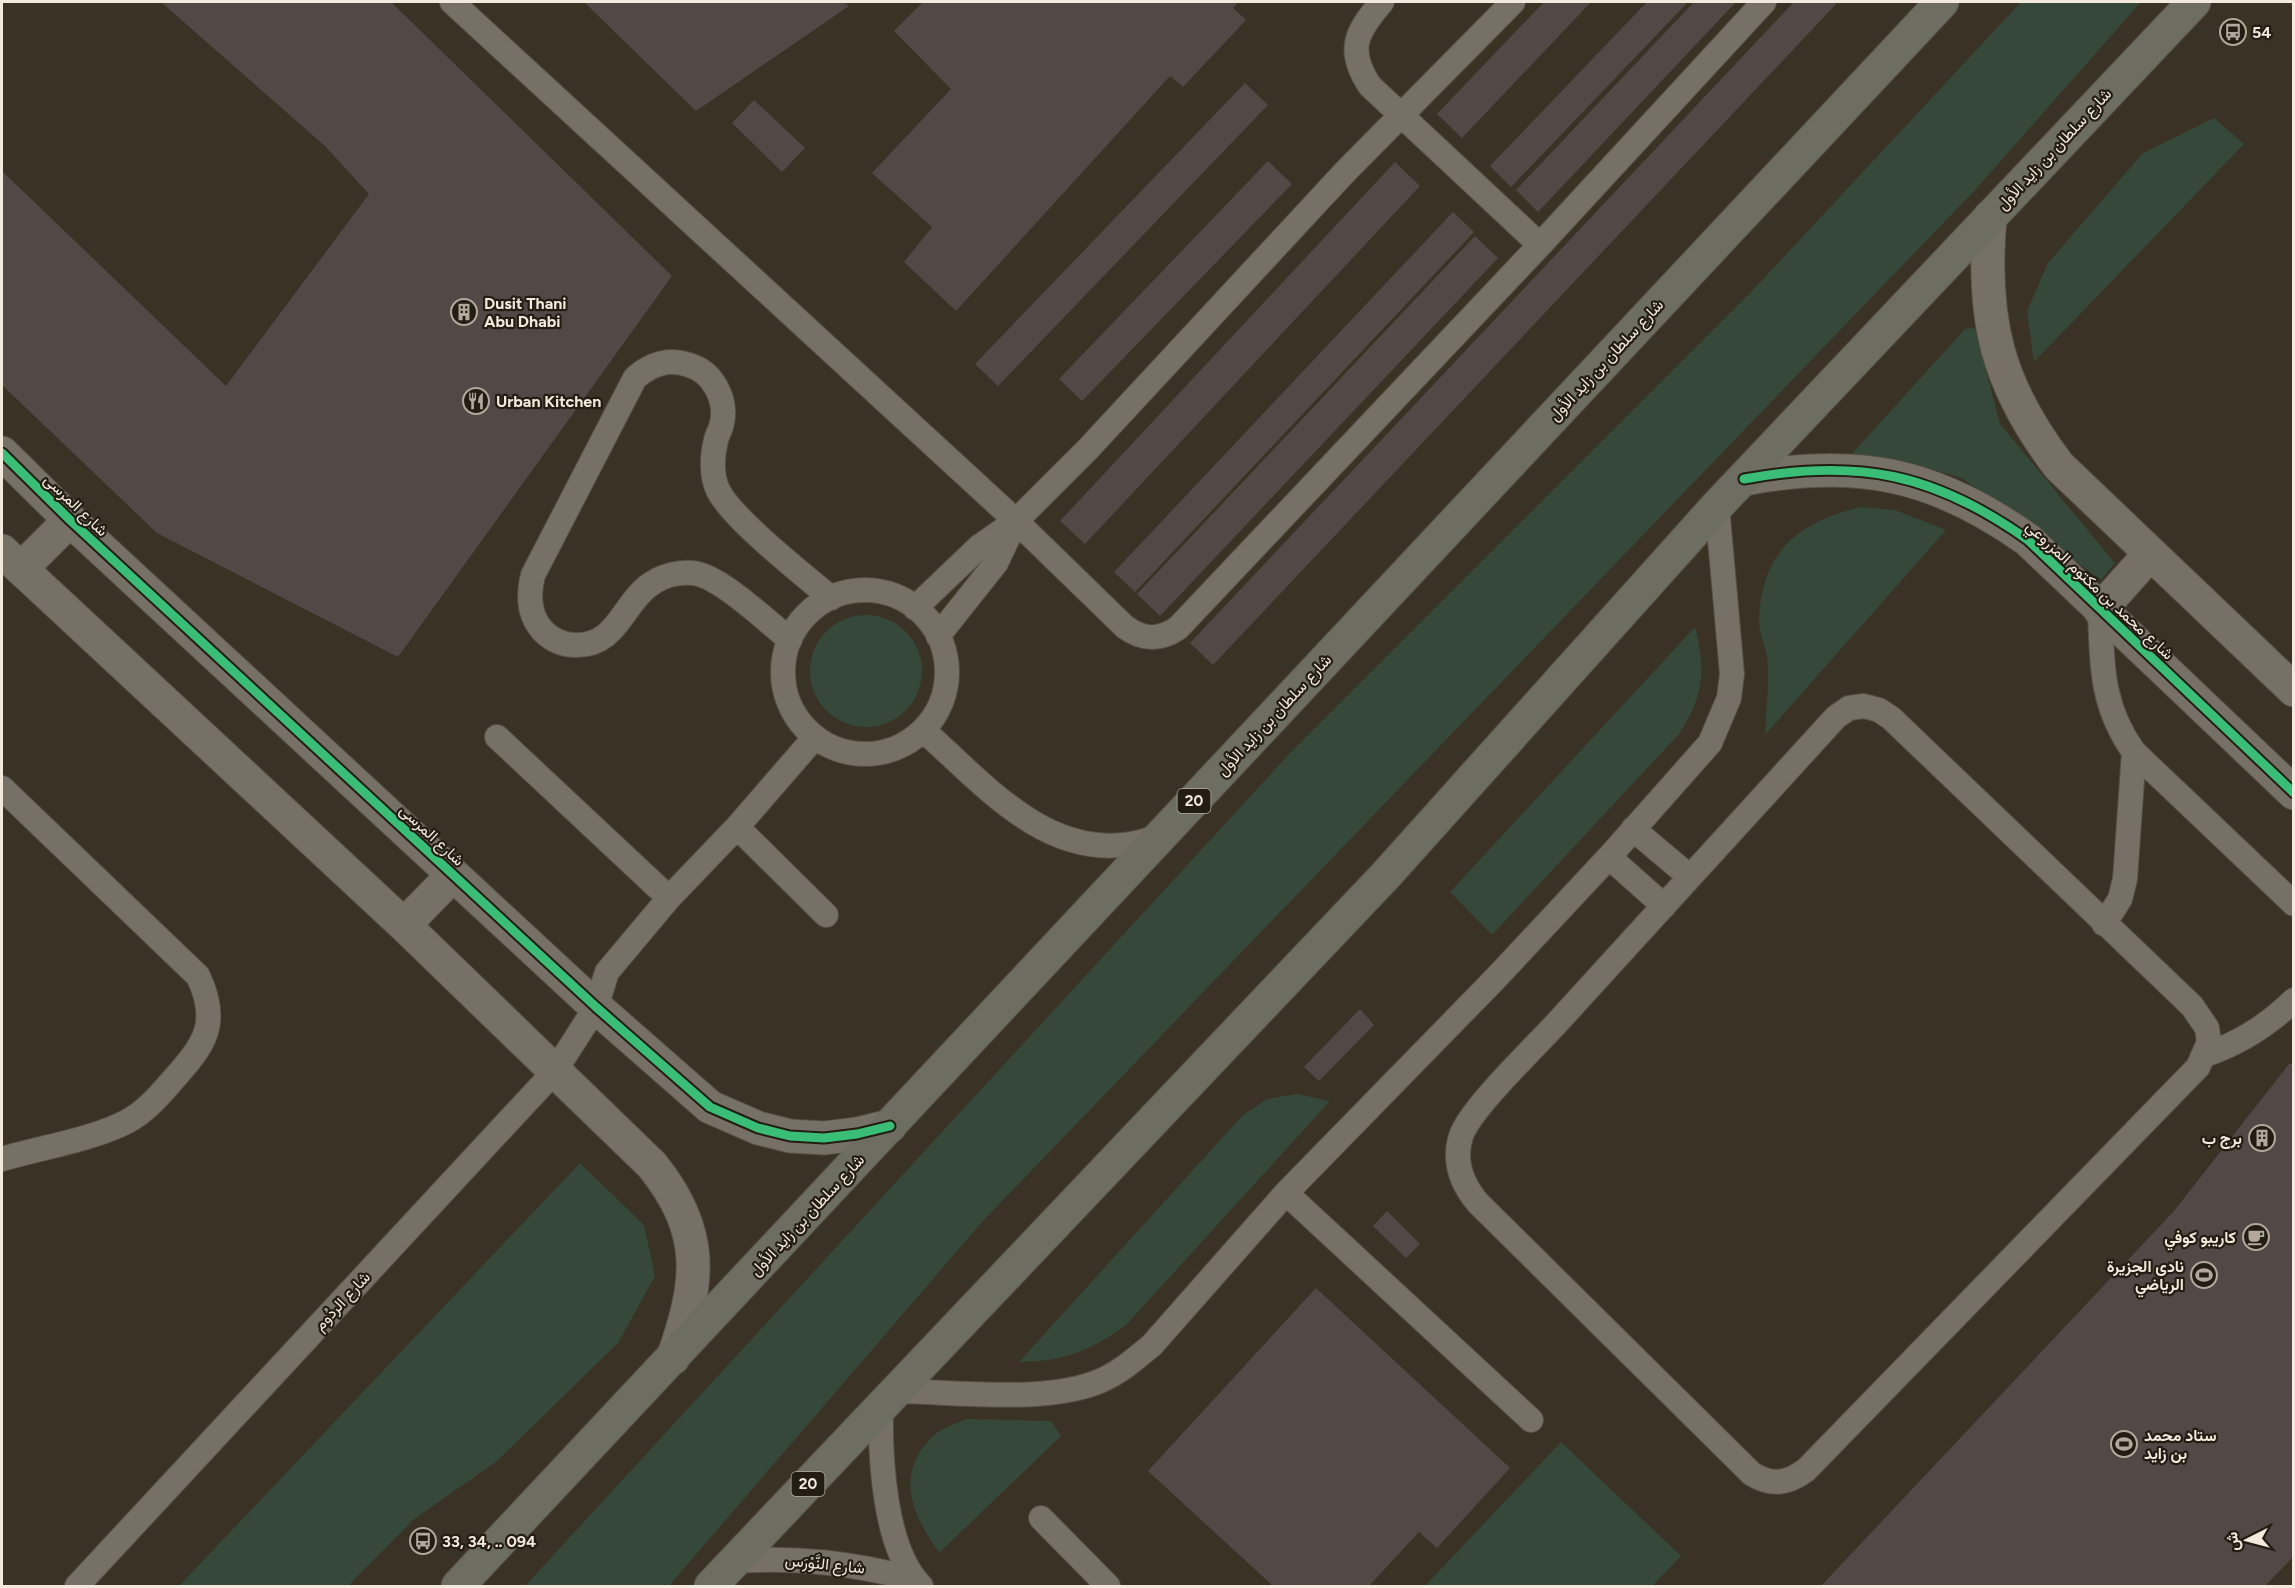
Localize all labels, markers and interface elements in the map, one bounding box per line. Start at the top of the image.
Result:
bus stop icon: 54 [2218,17,2248,47]
place label: 54 [2252,23,2271,42]
street label: شارع سلطان بن زايد الأول [1993,84,2117,215]
place label: Dusit Thani Abu Dhabi [484,294,566,331]
street label: شارع سلطان بن زايد الأول [1545,295,1669,426]
building icon: Dusit Thani Abu Dhabi [449,297,479,327]
restaurant icon: Urban Kitchen [461,386,491,416]
place label: Urban Kitchen [496,392,601,411]
street label: شارع المرسى [39,470,112,542]
street label: شارع محمد بن مكتوم المزروعي [2020,517,2178,666]
street label: شارع سلطان بن زايد الأول [1213,650,1337,781]
road number: 20 [1178,789,1210,813]
street label: شارع المرسى [394,800,468,871]
building icon: برج ب [2247,1123,2277,1153]
place label: برج ب [2202,1129,2242,1149]
street label: شارع سلطان بن زايد الأول [746,1150,870,1281]
cafe icon: كاريبو كوفي [2241,1222,2271,1252]
place label: كاريبو كوفي [2164,1228,2236,1251]
place label: نادى الجزيرة الرياضي [2107,1257,2184,1298]
sports icon: نادى الجزيرة الرياضي [2189,1260,2219,1290]
street label: شارع الردُوم [310,1268,376,1336]
place label: ستاد محمد بن زايد [2144,1426,2217,1464]
sports icon: ستاد محمد بن زايد [2109,1429,2139,1459]
road number: 20 [792,1472,824,1496]
north arrow [2217,1510,2277,1570]
bus stop icon: 33, 34, .. 094 [408,1526,438,1556]
text: ش [2222,1531,2243,1552]
place label: 33, 34, .. 094 [442,1532,536,1551]
street label: شارع النَّوْرَس [784,1550,866,1580]

